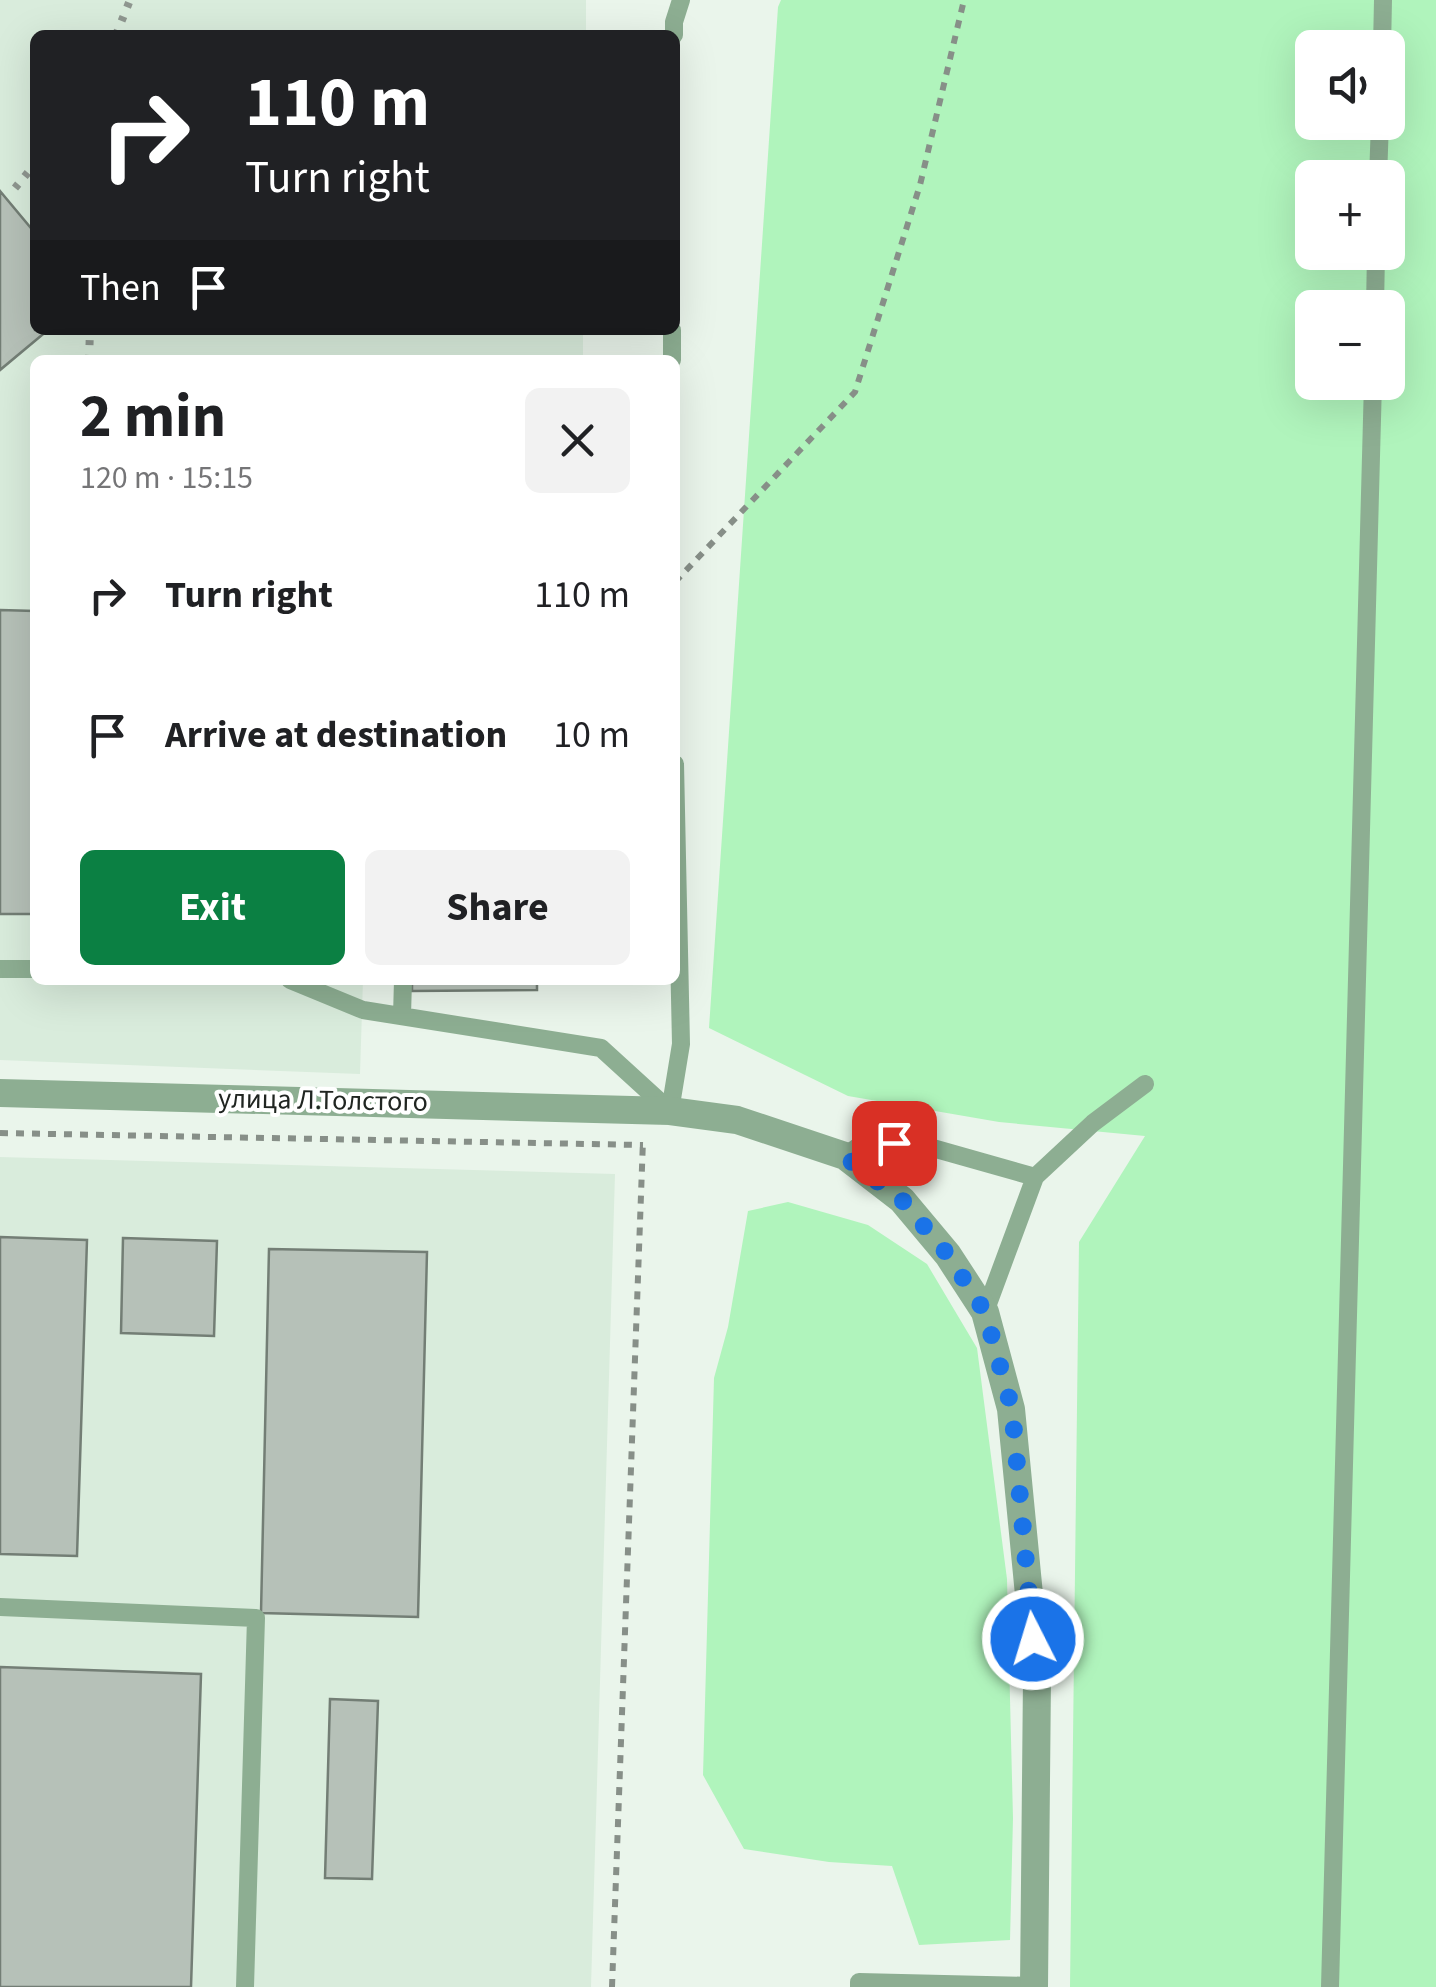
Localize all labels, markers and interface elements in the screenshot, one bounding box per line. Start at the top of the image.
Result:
map controls [1295,30,1405,400]
button: sound [1295,30,1405,140]
text: 110 m [245,53,430,153]
icon: right [80,70,210,200]
text: Turn right [245,146,430,210]
button: + [1295,160,1405,270]
icon: arrive [181,260,236,315]
text: Then [80,261,161,315]
button: − [1295,290,1405,400]
text: 2 min [80,375,226,460]
button: close [525,388,630,493]
text: 120 m · 15:15 [80,455,253,501]
icon: right [80,568,135,623]
text: Turn right [165,568,333,622]
text: 110 m [534,568,630,622]
icon: arrive [80,708,135,763]
text: Arrive at destination [165,708,507,762]
text: 10 m [553,708,630,762]
button: Exit [80,850,345,965]
button: Share [365,850,630,965]
street label: улица Л.Толстого [218,1078,428,1122]
pin [852,1101,937,1186]
icon: arrive [867,1116,922,1171]
position arrow [981,1587,1085,1691]

